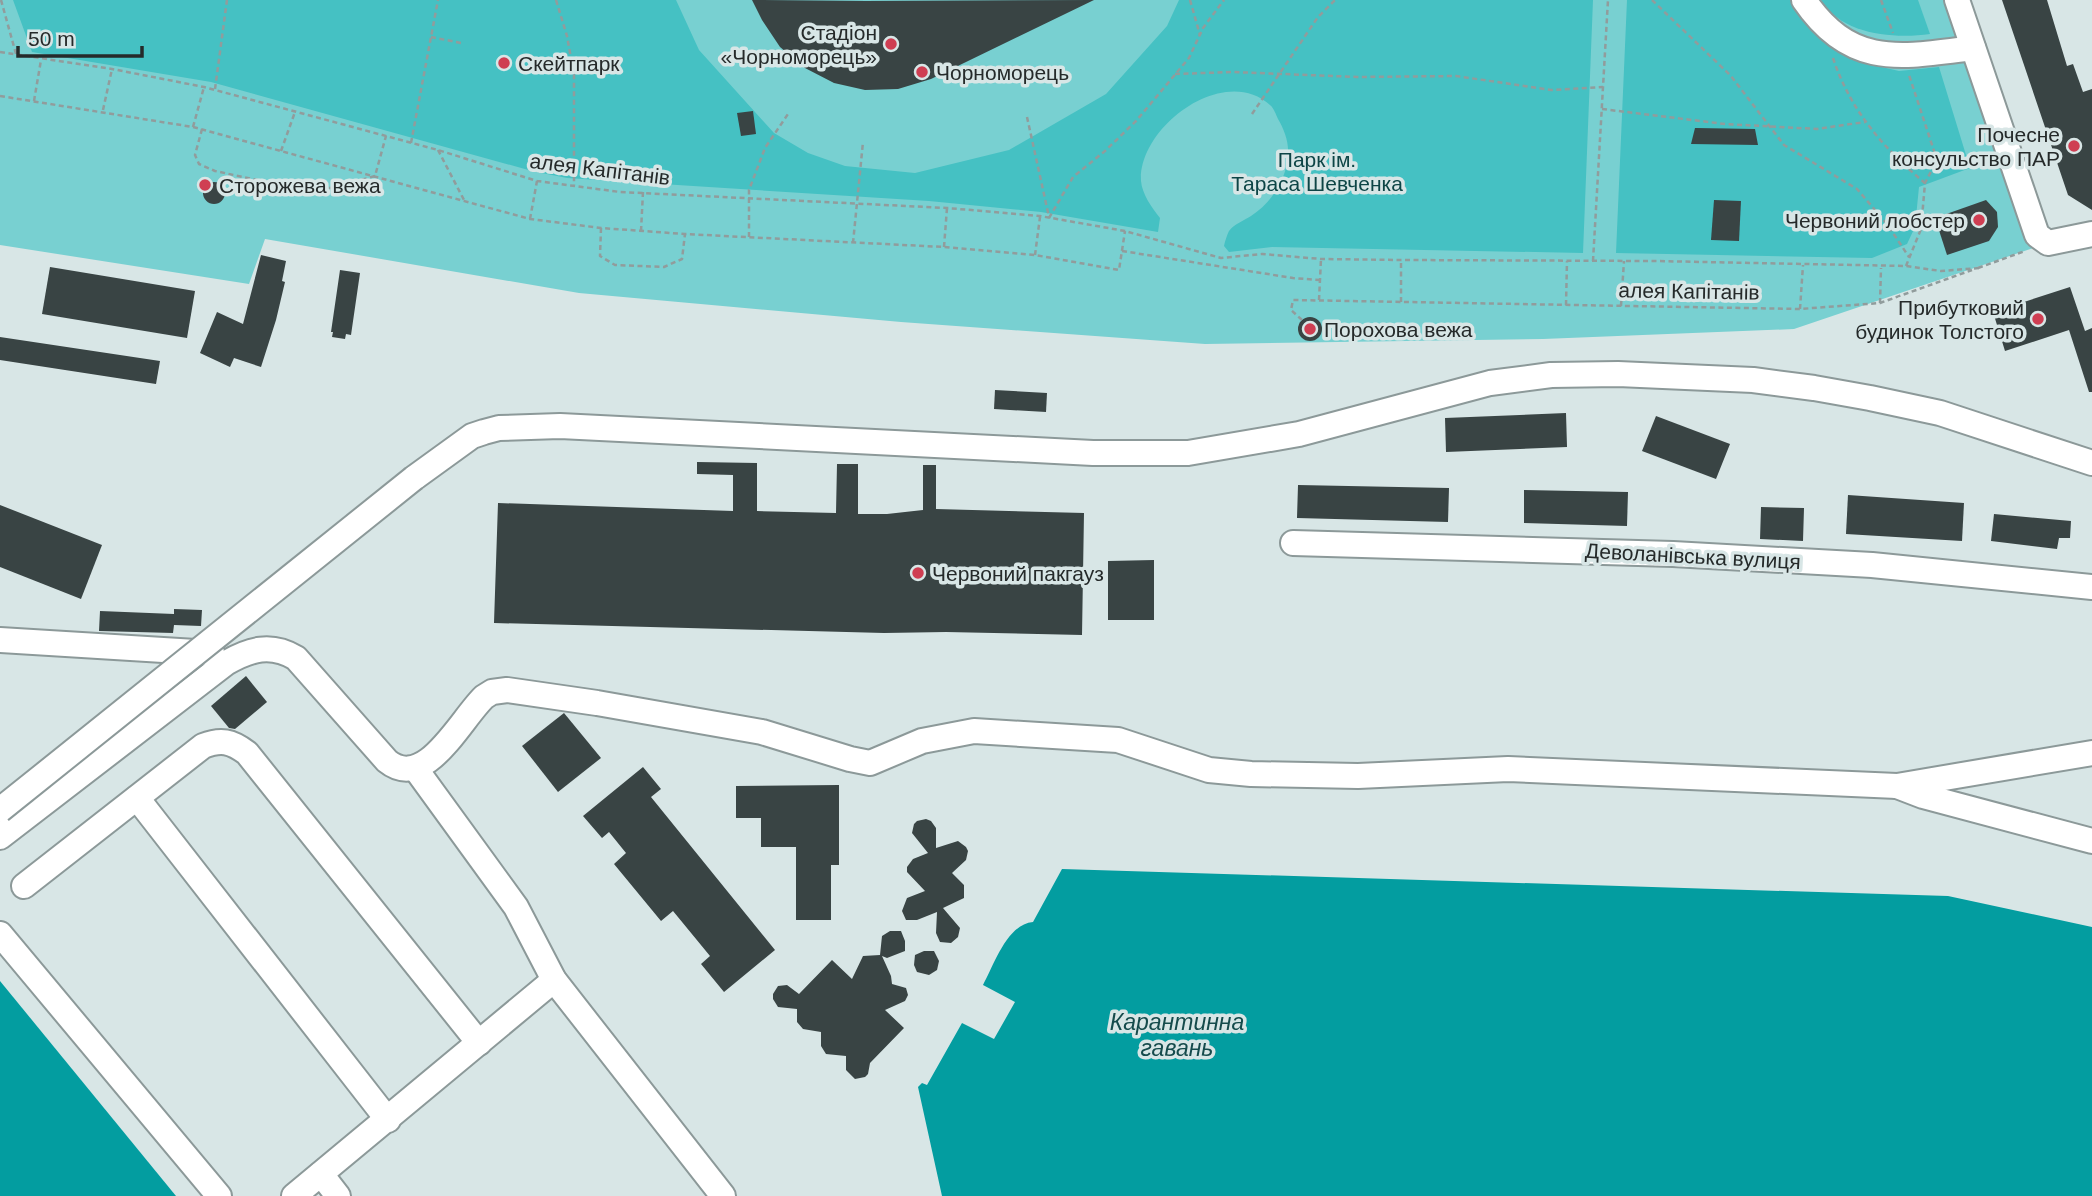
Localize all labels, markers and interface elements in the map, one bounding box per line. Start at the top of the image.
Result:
scale bar [18,14,142,58]
place label: Стадіон «Чорноморець» [721,21,877,68]
text: 50 m [28,27,75,50]
marker: Стадіон «Чорноморець» [883,36,899,52]
place label: Скейтпарк [518,52,620,75]
marker: Скейтпарк [496,55,512,71]
place label: Чорноморець [936,61,1069,84]
marker: Чорноморець [914,64,930,80]
place label: Почесне консульство ПАР [1892,123,2060,170]
marker: Почесне консульство ПАР [2066,138,2082,154]
park label: Парк ім. Тараса Шевченка [1231,148,1403,195]
street label: алея Капітанів [528,149,672,189]
place label: Сторожева вежа [219,174,381,197]
marker: Сторожева вежа [197,177,213,193]
place label: Червоний лобстер [1785,209,1965,232]
marker: Червоний лобстер [1971,212,1987,228]
street label: алея Капітанів [1618,278,1760,304]
place label: Прибутковий будинок Толстого [1855,296,2024,343]
marker: Прибутковий будинок Толстого [2030,311,2046,327]
place label: Порохова вежа [1324,318,1473,341]
marker: Порохова вежа [1302,321,1318,337]
street label: Деволанівська вулиця [1585,539,1801,573]
place label: Червоний пакгауз [932,562,1104,585]
marker: Червоний пакгауз [910,565,926,581]
water label: Карантинна гавань [1110,1009,1244,1061]

